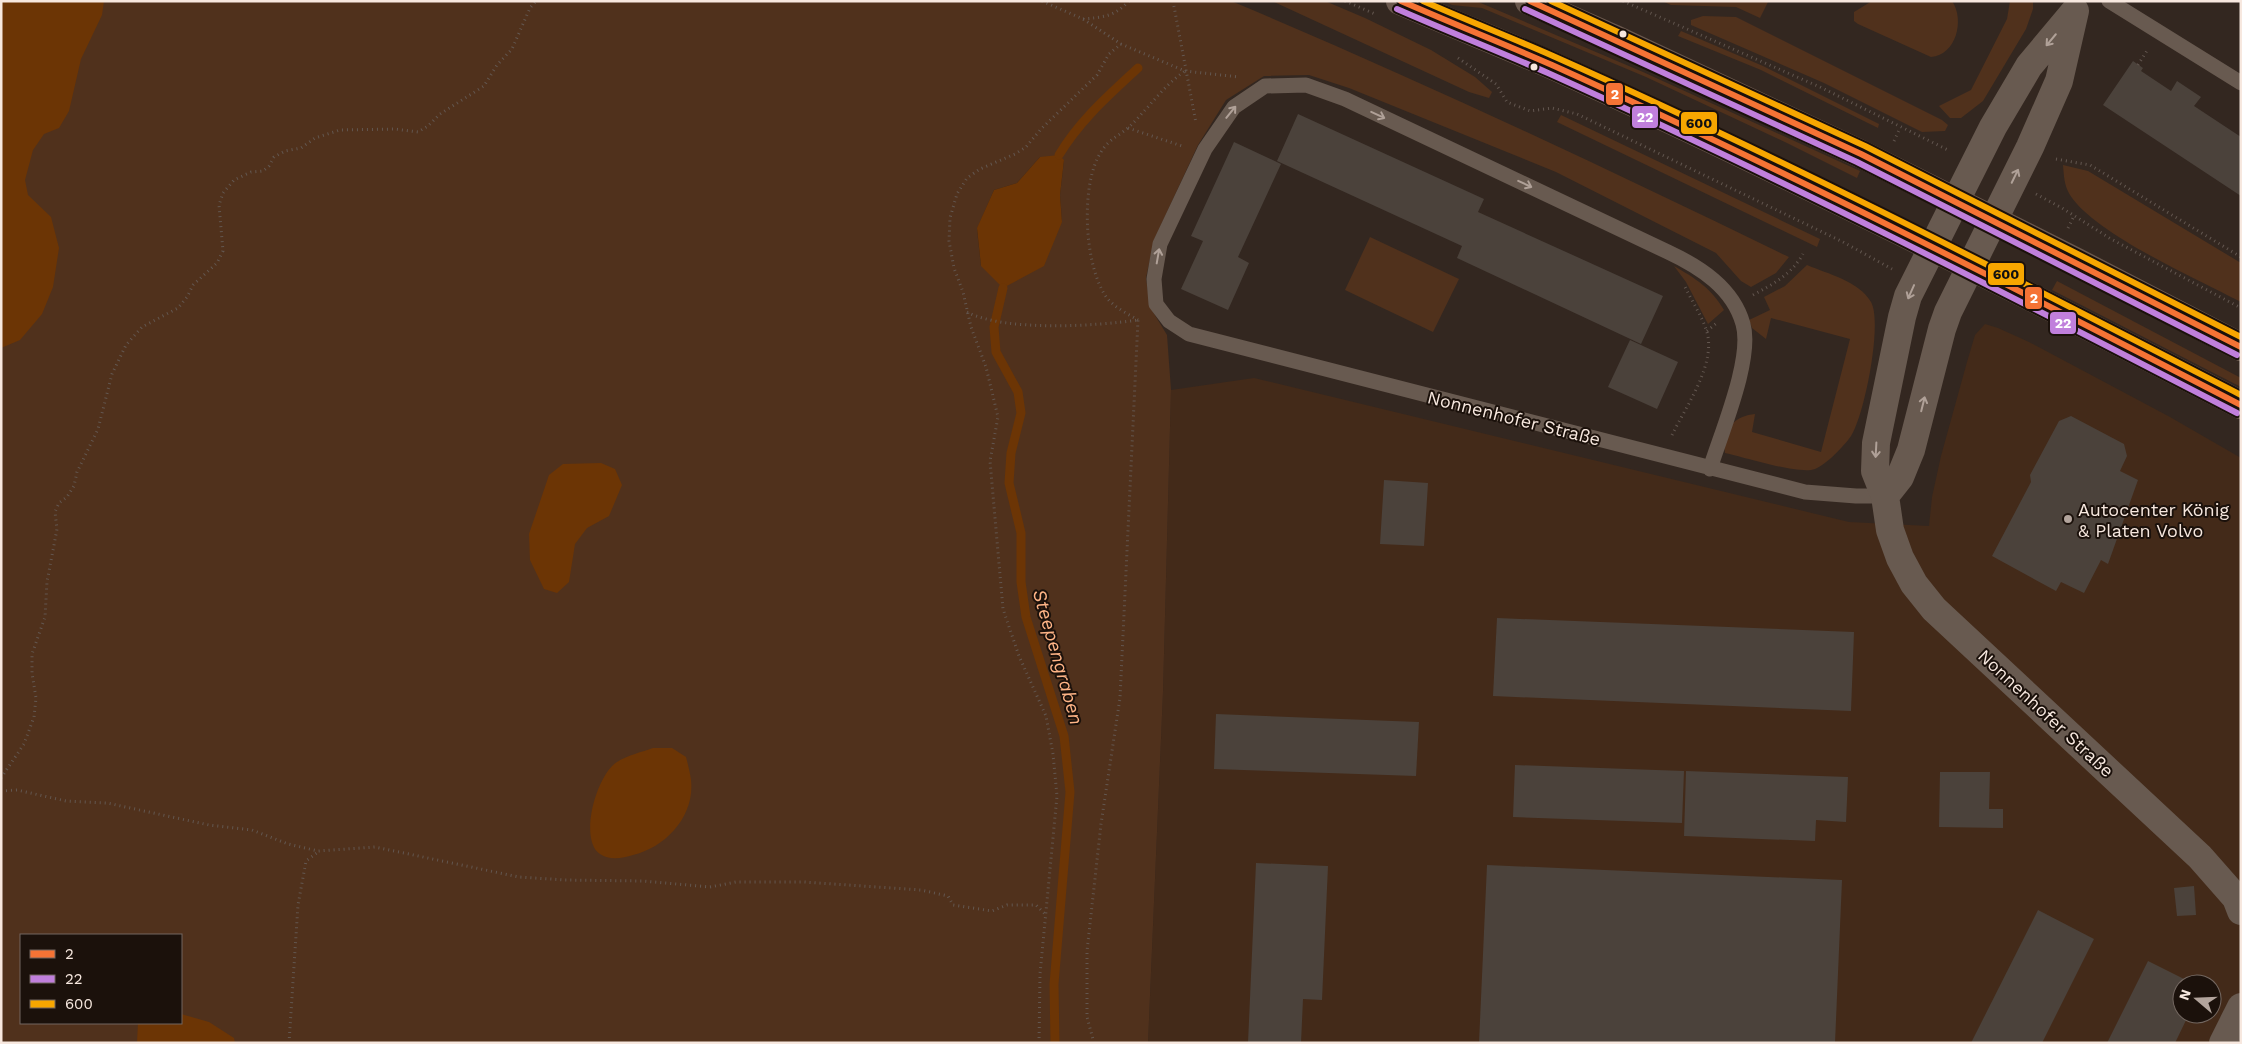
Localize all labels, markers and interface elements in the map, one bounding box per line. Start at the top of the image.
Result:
unlabelled marker [1618,29,1628,39]
one-way arrow [2046,33,2057,46]
unlabelled marker [1529,62,1539,72]
line badge: 2 [1605,82,1624,106]
text: 2 [1611,86,1619,102]
line badge: 22 [1631,105,1659,129]
one-way arrow [1226,106,1237,119]
text: 22 [1637,109,1653,125]
one-way arrow [1370,110,1385,120]
line badge: 600 [1680,111,1718,135]
text: 600 [1686,115,1712,131]
one-way arrow [2010,169,2020,184]
one-way arrow [1517,180,1532,189]
one-way arrow [1154,248,1164,264]
line badge: 600 [1987,262,2025,286]
text: 600 [1993,266,2019,282]
one-way arrow [1905,284,1915,299]
line badge: 2 [2024,286,2043,310]
text: 2 [2030,290,2038,306]
line badge: 22 [2049,311,2077,335]
text: 22 [2055,315,2071,331]
street label: Nonnenhofer Straße [1425,386,1603,450]
one-way arrow [1919,396,1928,412]
one-way arrow [1871,442,1880,458]
place label: Autocenter König & Platen Volvo [2078,499,2229,541]
marker: Autocenter König & Platen Volvo [2062,513,2074,525]
water label: Steepengraben [1028,587,1088,727]
street label: Nonnenhofer Straße [1974,645,2118,781]
legend [20,934,182,1024]
text: 2 [65,945,74,963]
text: 22 [65,970,83,988]
north arrow [2172,974,2222,1024]
text: N [2175,987,2194,1002]
text: 600 [65,995,93,1013]

